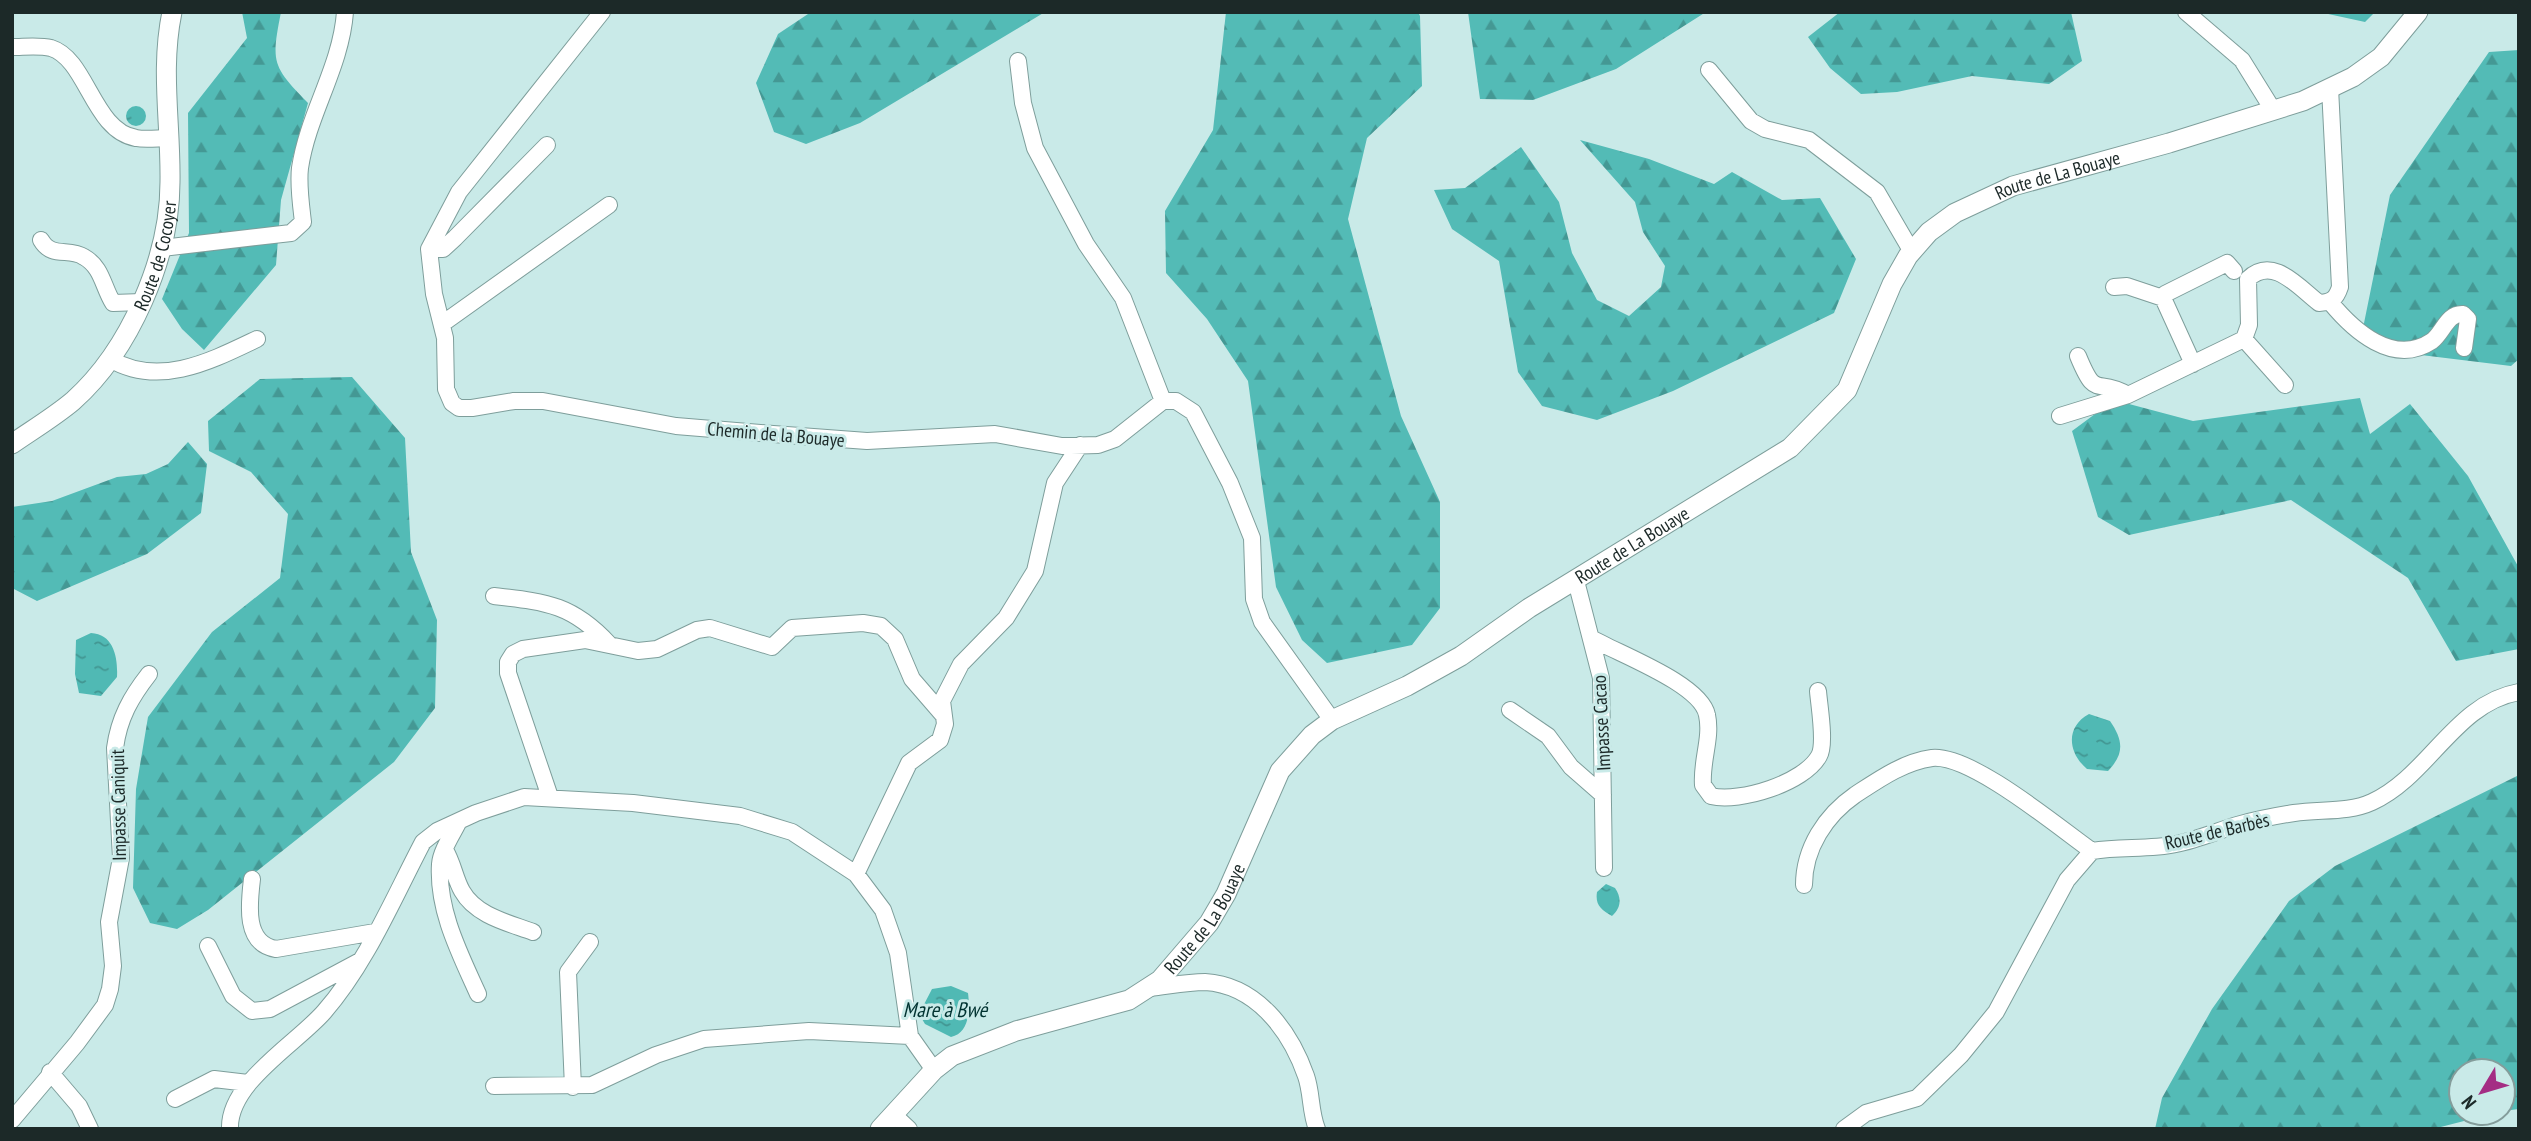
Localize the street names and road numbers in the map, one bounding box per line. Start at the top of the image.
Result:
street label: Route de La Bouaye [1991,145,2123,205]
street label: Route de Cocoyer [128,199,181,314]
street label: Chemin de la Bouaye [706,416,846,452]
street label: Route de La Bouaye [1571,501,1693,589]
street label: Impasse Cacao [1587,674,1615,772]
street label: Impasse Caniquit [105,748,131,861]
street label: Route de Barbès [2163,807,2271,855]
street label: Route de La Bouaye [1159,859,1250,979]

